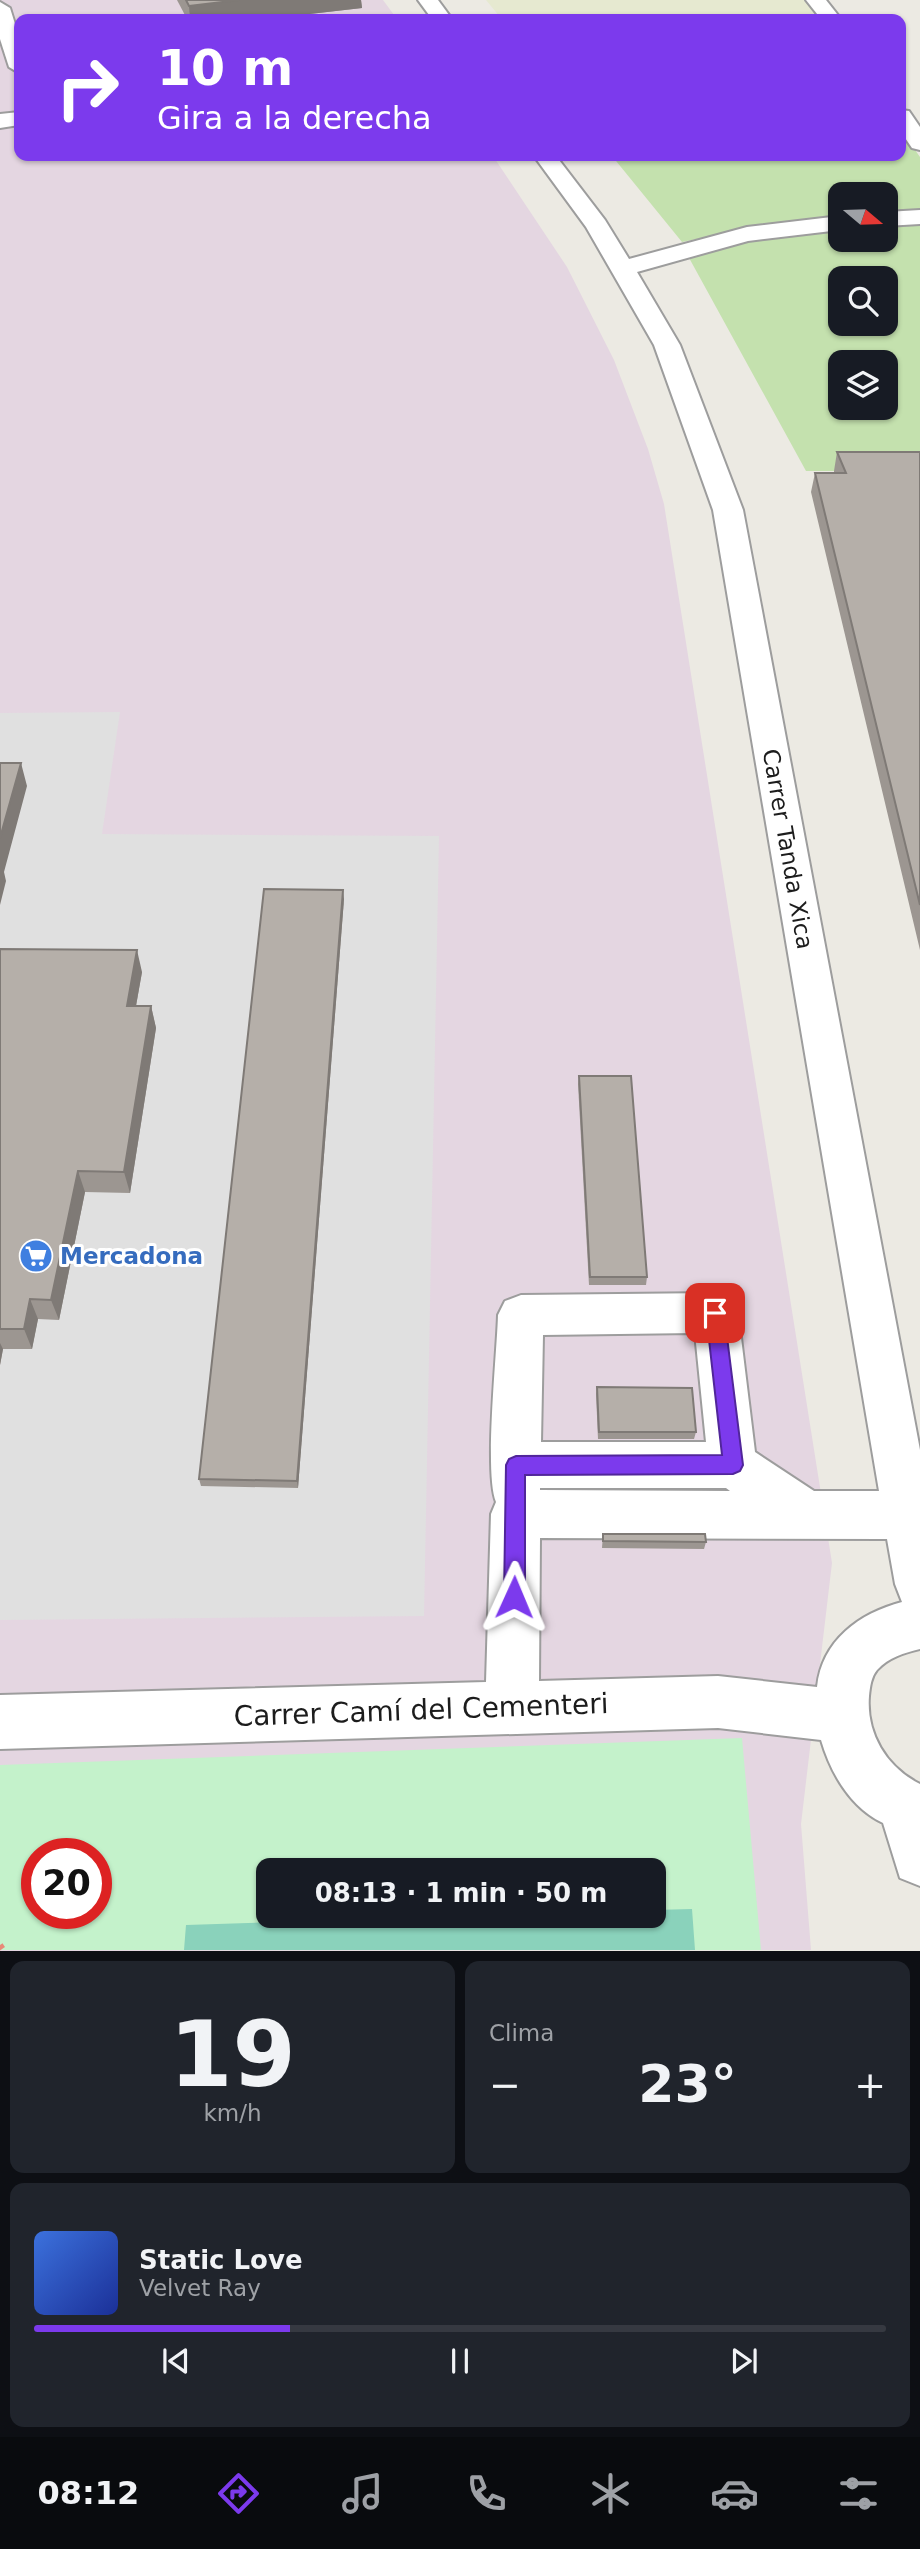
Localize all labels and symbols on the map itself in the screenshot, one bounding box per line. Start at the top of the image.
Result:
north arrow [828,182,898,252]
street label: Carrer Tanda Xica [758,747,818,951]
supermarket icon: Mercadona [17,1237,55,1275]
place label: Mercadona [60,1243,203,1269]
pin [685,1283,745,1343]
position arrow [477,1560,551,1634]
street label: Carrer Camí del Cementeri [233,1687,609,1733]
speed limit sign: 20 [21,1838,112,1929]

